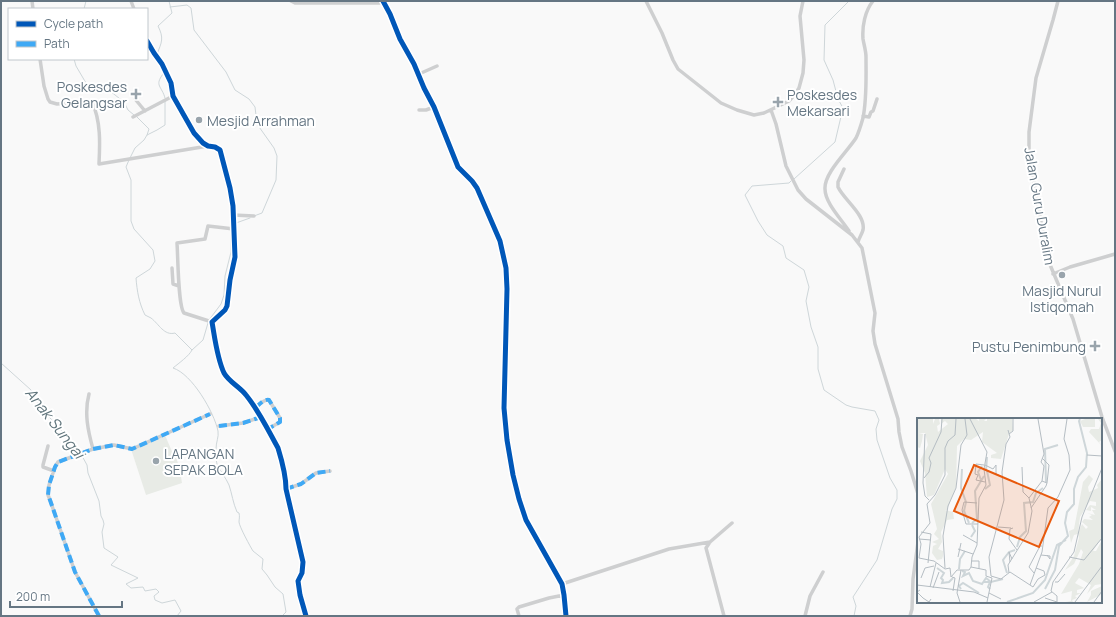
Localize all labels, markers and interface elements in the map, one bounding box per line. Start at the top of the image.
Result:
legend [8,8,148,60]
text: Cycle path [44,15,103,32]
text: Path [44,35,70,52]
place label: Poskesdes Gelangsar [57,77,127,112]
place label: Poskesdes Mekarsari [787,85,857,120]
marker: Poskesdes Gelangsar [130,88,142,100]
marker: Poskesdes Mekarsari [772,96,784,108]
place label: Mesjid Arrahman [207,111,315,130]
marker: Mesjid Arrahman [194,115,204,125]
street label: Jalan Guru Duralim [1020,146,1060,267]
marker: Masjid Nurul Istiqomah [1057,270,1067,280]
place label: Masjid Nurul Istiqomah [1022,281,1102,316]
place label: Pustu Penimbung [972,337,1086,356]
marker: Pustu Penimbung [1089,340,1101,352]
water label: Anak Sungai [21,383,91,465]
inset map [917,418,1102,603]
place label: LAPANGAN SEPAK BOLA [164,444,243,479]
marker: LAPANGAN SEPAK BOLA [151,456,161,466]
scale bar [10,583,122,609]
text: 200 m [16,588,50,605]

